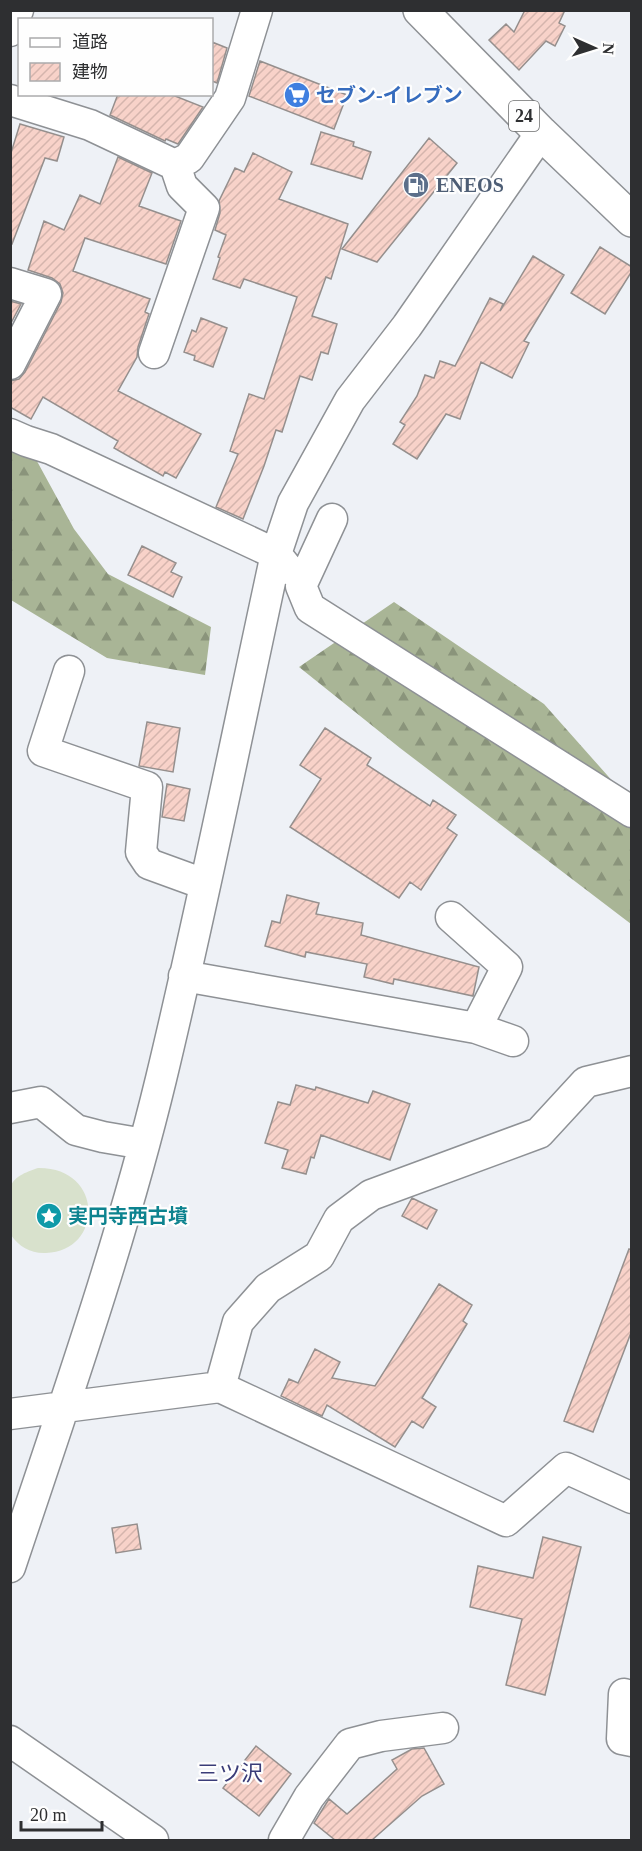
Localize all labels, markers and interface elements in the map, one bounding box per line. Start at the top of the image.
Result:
legend [18,18,213,96]
north arrow [564,18,624,78]
text: 道路 [72,32,108,52]
text: N [600,43,617,55]
text: 建物 [72,62,108,82]
supermarket icon: セブン-イレブン [282,80,312,110]
place label: セブン-イレブン [316,84,463,106]
road number: 24 [509,101,539,131]
fuel station icon: ENEOS [401,170,431,200]
place label: ENEOS [436,174,504,196]
place icon: 実円寺西古墳 [34,1201,64,1231]
place label: 実円寺西古墳 [68,1205,188,1227]
district label: 三ツ沢 [197,1761,263,1786]
scale bar [21,1794,102,1832]
text: 20 m [30,1805,67,1825]

